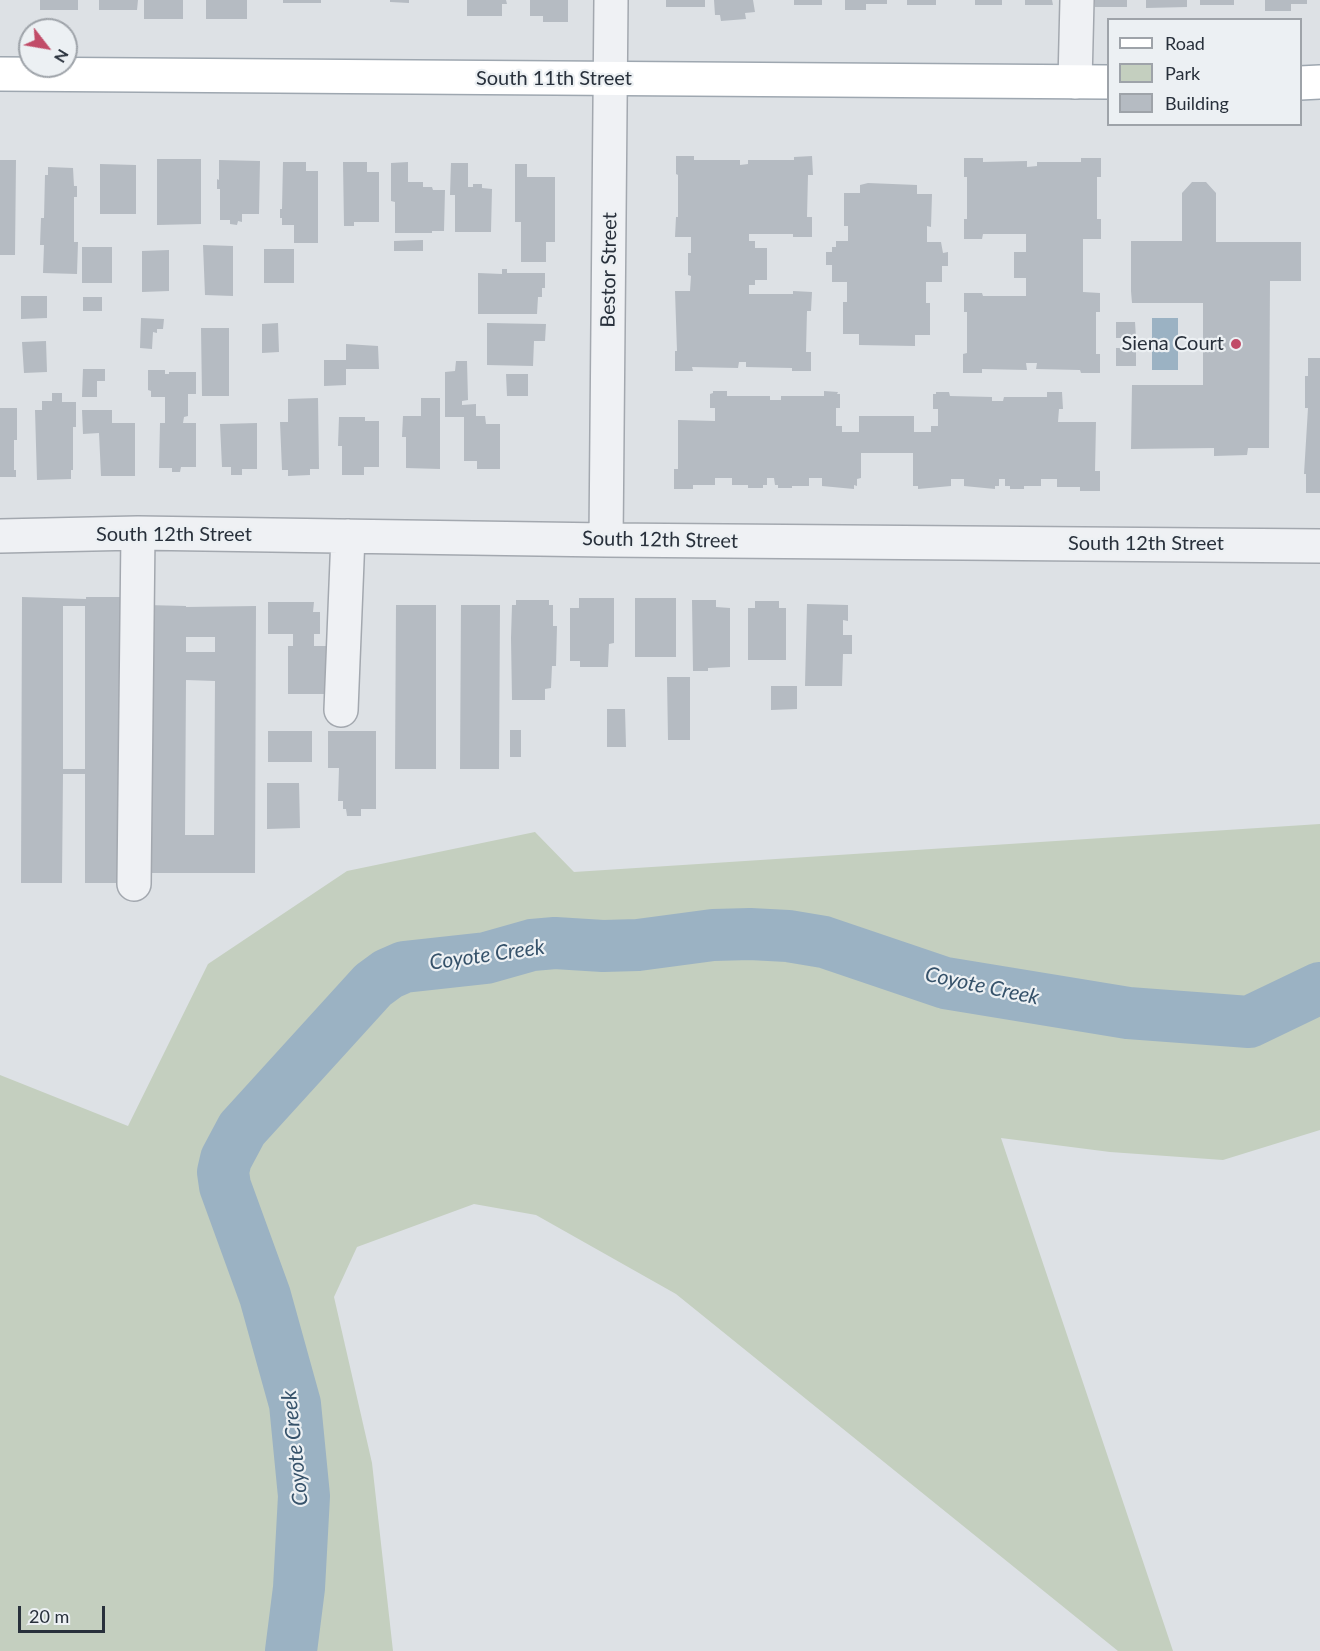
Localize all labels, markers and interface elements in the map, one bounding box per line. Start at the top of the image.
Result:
north arrow [18,18,78,78]
legend [1107,18,1302,126]
text: Road [1165,32,1205,54]
text: N [51,46,73,67]
text: Park [1165,62,1200,84]
street label: South 11th Street [476,67,632,91]
text: Building [1165,92,1229,114]
street label: Bestor Street [596,212,622,328]
place label: Siena Court [1122,332,1224,356]
marker: Siena Court [1229,337,1243,351]
street label: South 12th Street [96,523,252,547]
street label: South 12th Street [582,527,738,553]
street label: South 12th Street [1068,532,1224,556]
water label: Coyote Creek [428,934,546,976]
water label: Coyote Creek [923,962,1041,1010]
water label: Coyote Creek [276,1389,314,1507]
scale bar [21,1594,108,1632]
text: 20 m [29,1605,69,1627]

